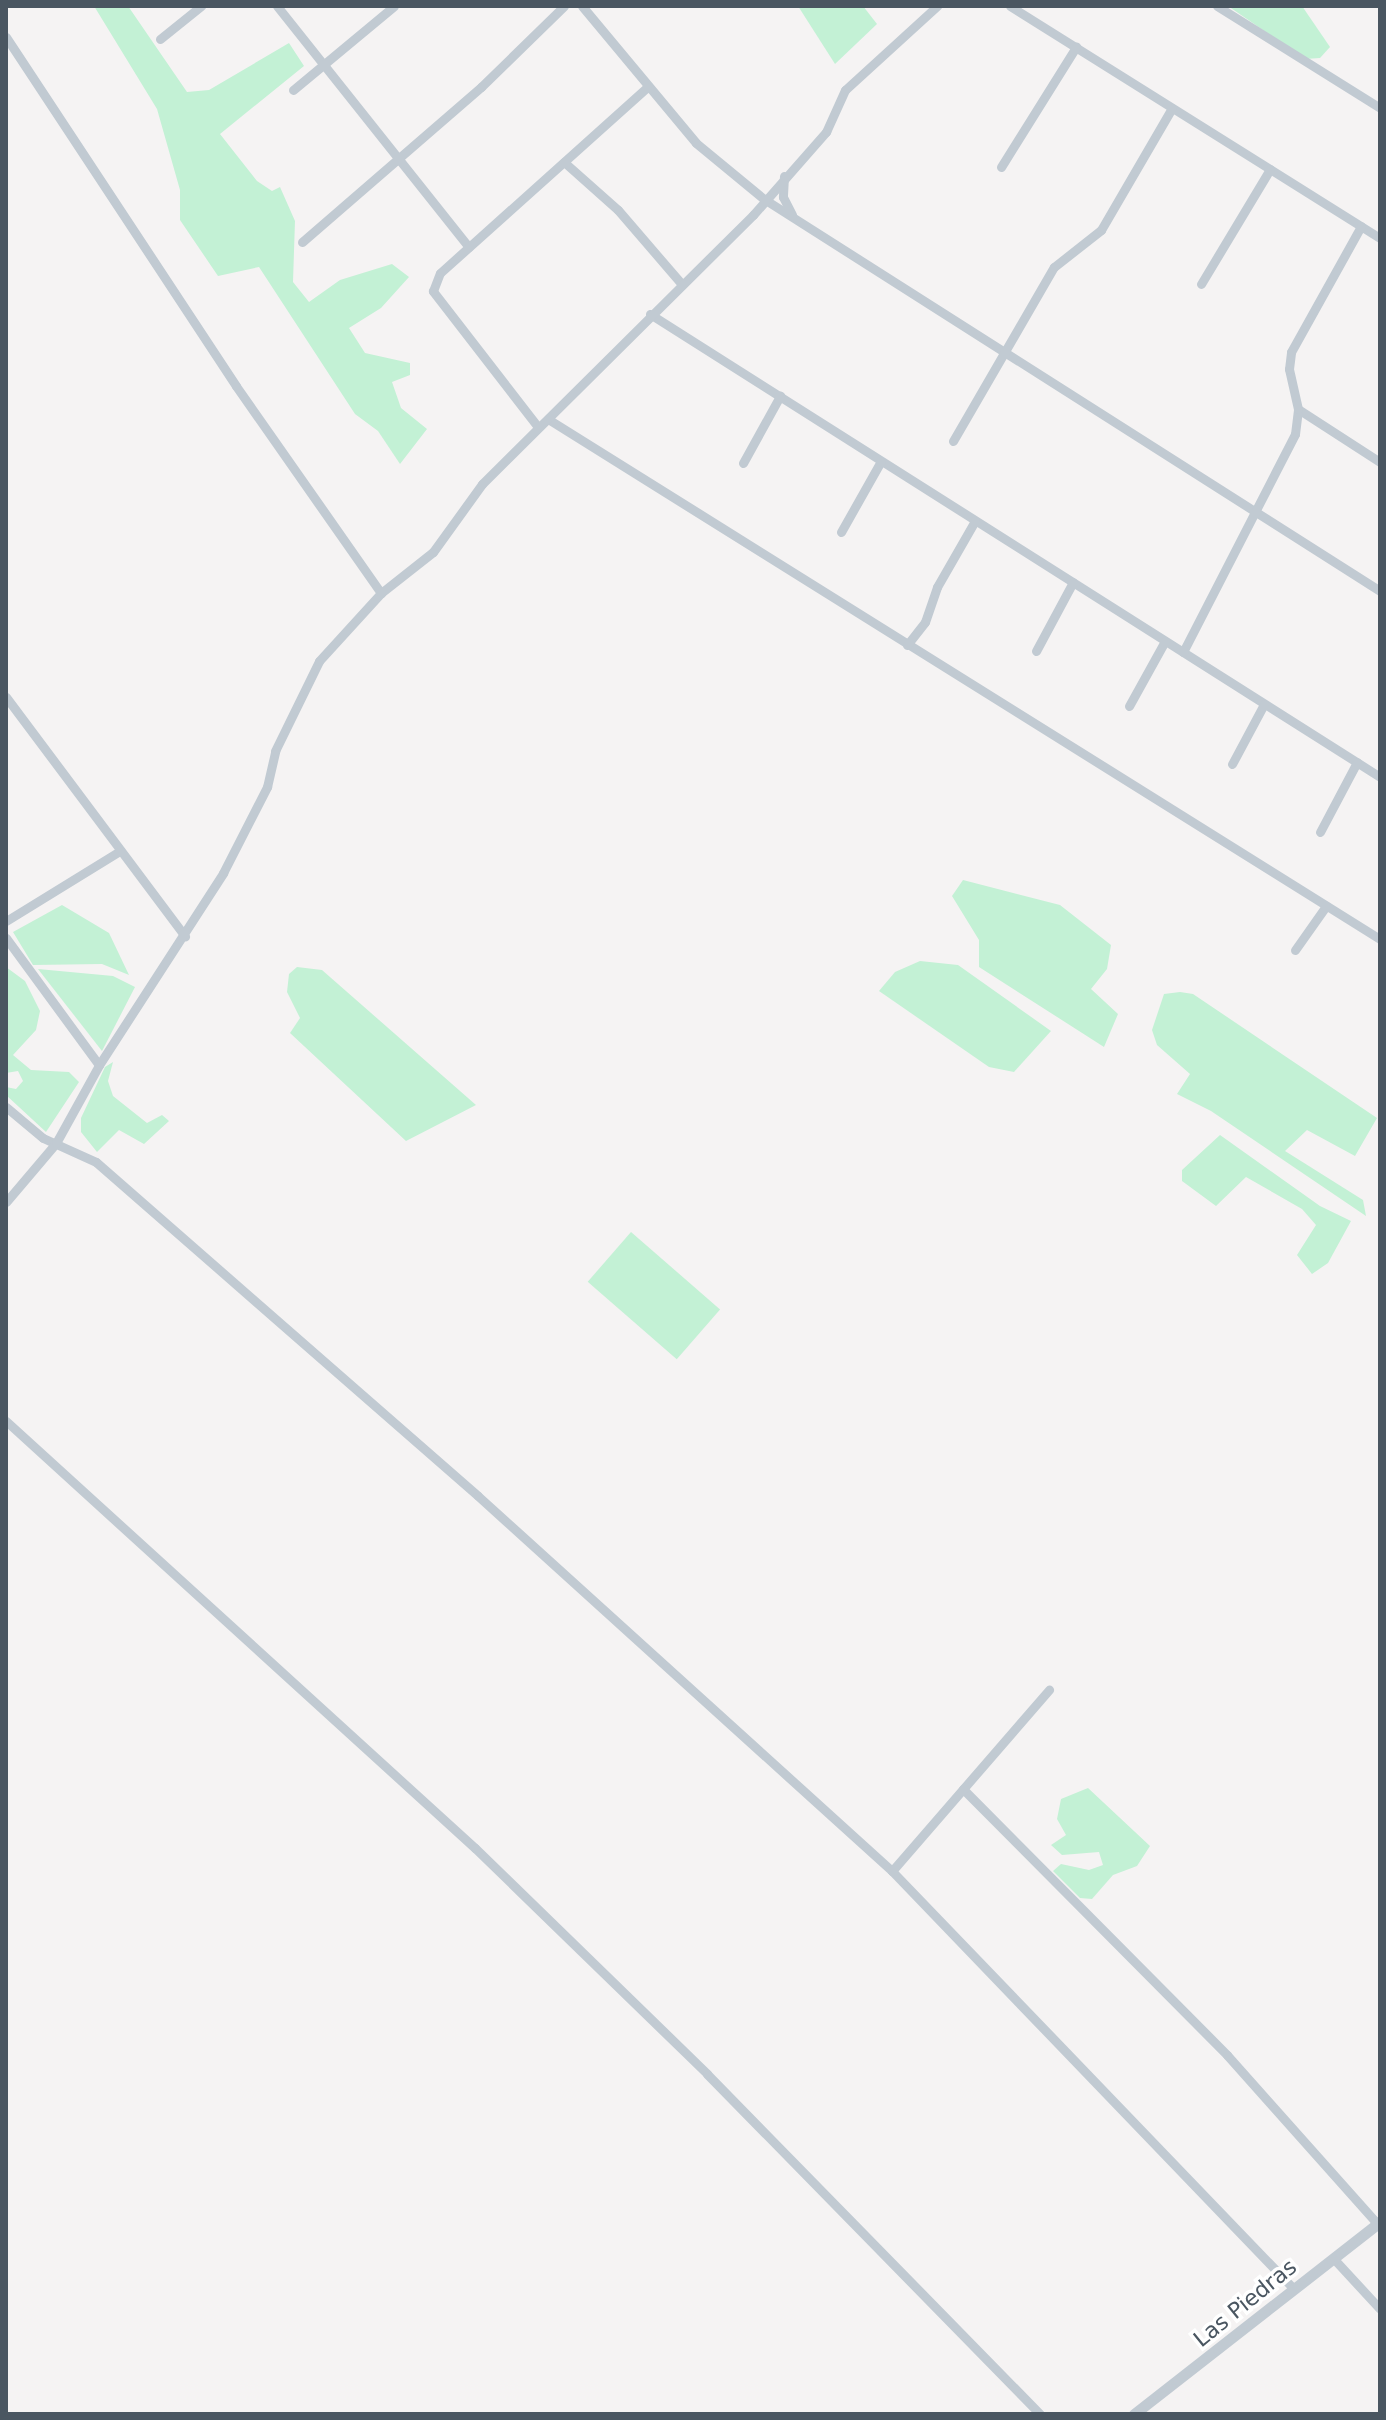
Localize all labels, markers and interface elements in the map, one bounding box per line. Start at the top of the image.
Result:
street label: Las Piedras [1188,2254,1302,2352]

